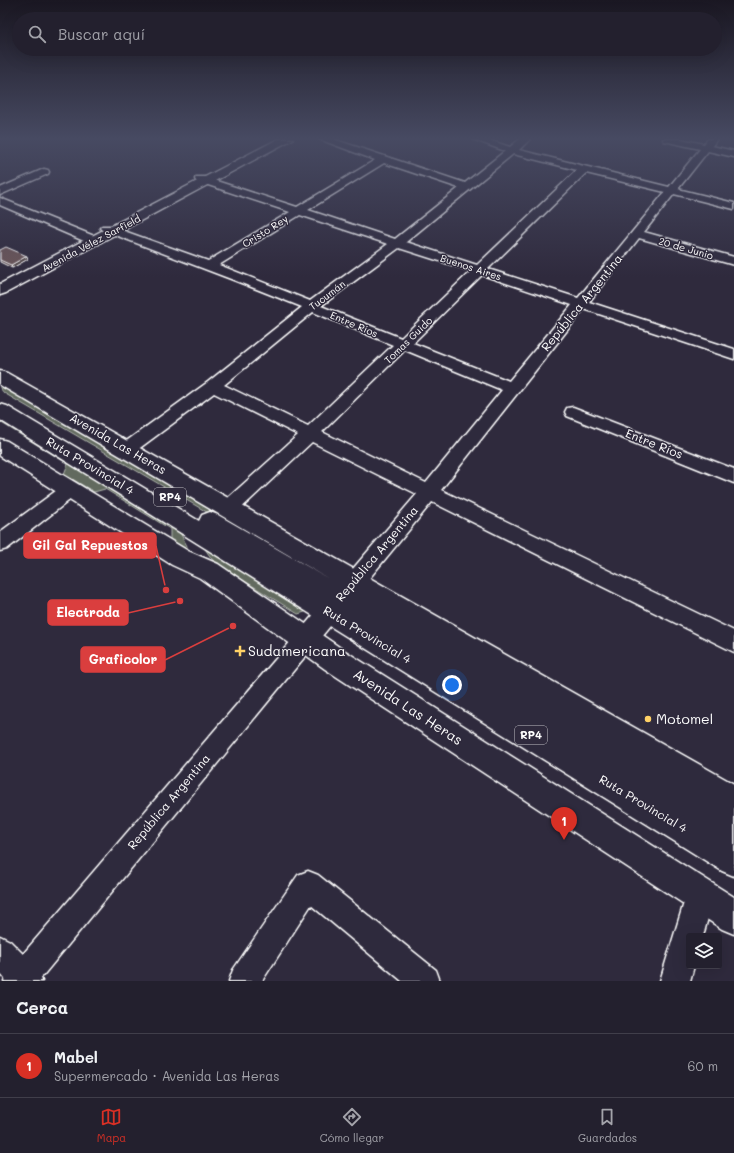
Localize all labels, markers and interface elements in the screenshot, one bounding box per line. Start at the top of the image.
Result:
search box [12,12,722,56]
icon: search [26,23,48,45]
text: Buscar aquí [58,24,145,44]
street label: Avenida Vélez Sarfield [39,211,143,275]
street label: Cristo Rey [239,211,291,251]
street label: 20 de Junio [657,234,715,262]
street label: Buenos Aires [439,251,503,284]
street label: República Argentina [537,251,625,354]
street label: Tucumán [306,277,348,313]
street label: Entre Ríos [328,308,380,340]
street label: Tomas Guido [381,313,435,367]
street label: Avenida Las Heras [67,409,170,477]
street label: Entre Ríos [623,424,686,462]
street label: Ruta Provincial 4 [43,433,138,498]
road number: RP4 [154,488,186,506]
street label: República Argentina [331,502,421,605]
callout: Gil Gal Repuestos [24,533,156,558]
text: Gil Gal Repuestos [32,536,148,553]
callout: Electroda [48,600,128,625]
street label: Ruta Provincial 4 [320,602,415,667]
text: Electroda [56,603,120,620]
place label: Sudamericana [248,641,346,660]
marker: Sudamericana [235,646,245,656]
callout: Graficolor [81,647,165,672]
text: Graficolor [89,650,158,667]
street label: Avenida Las Heras [350,664,467,749]
your location [442,675,462,695]
place label: Motomel [656,709,713,728]
marker: Motomel [643,714,653,724]
road number: RP4 [515,726,547,744]
street label: República Argentina [123,750,213,853]
street label: Ruta Provincial 4 [596,771,691,836]
pin: 1 [551,807,577,840]
map controls [686,933,722,969]
button: layers [686,933,722,969]
text: Cerca [16,996,68,1018]
text: Mabel [54,1047,98,1067]
text: 1 [26,1057,32,1074]
text: 60 m [688,1057,718,1074]
text: Supermercado · Avenida Las Heras [54,1067,280,1084]
tab: Mapa [97,1106,126,1145]
tab: Cómo llegar [320,1106,384,1145]
tab: Guardados [578,1106,637,1145]

